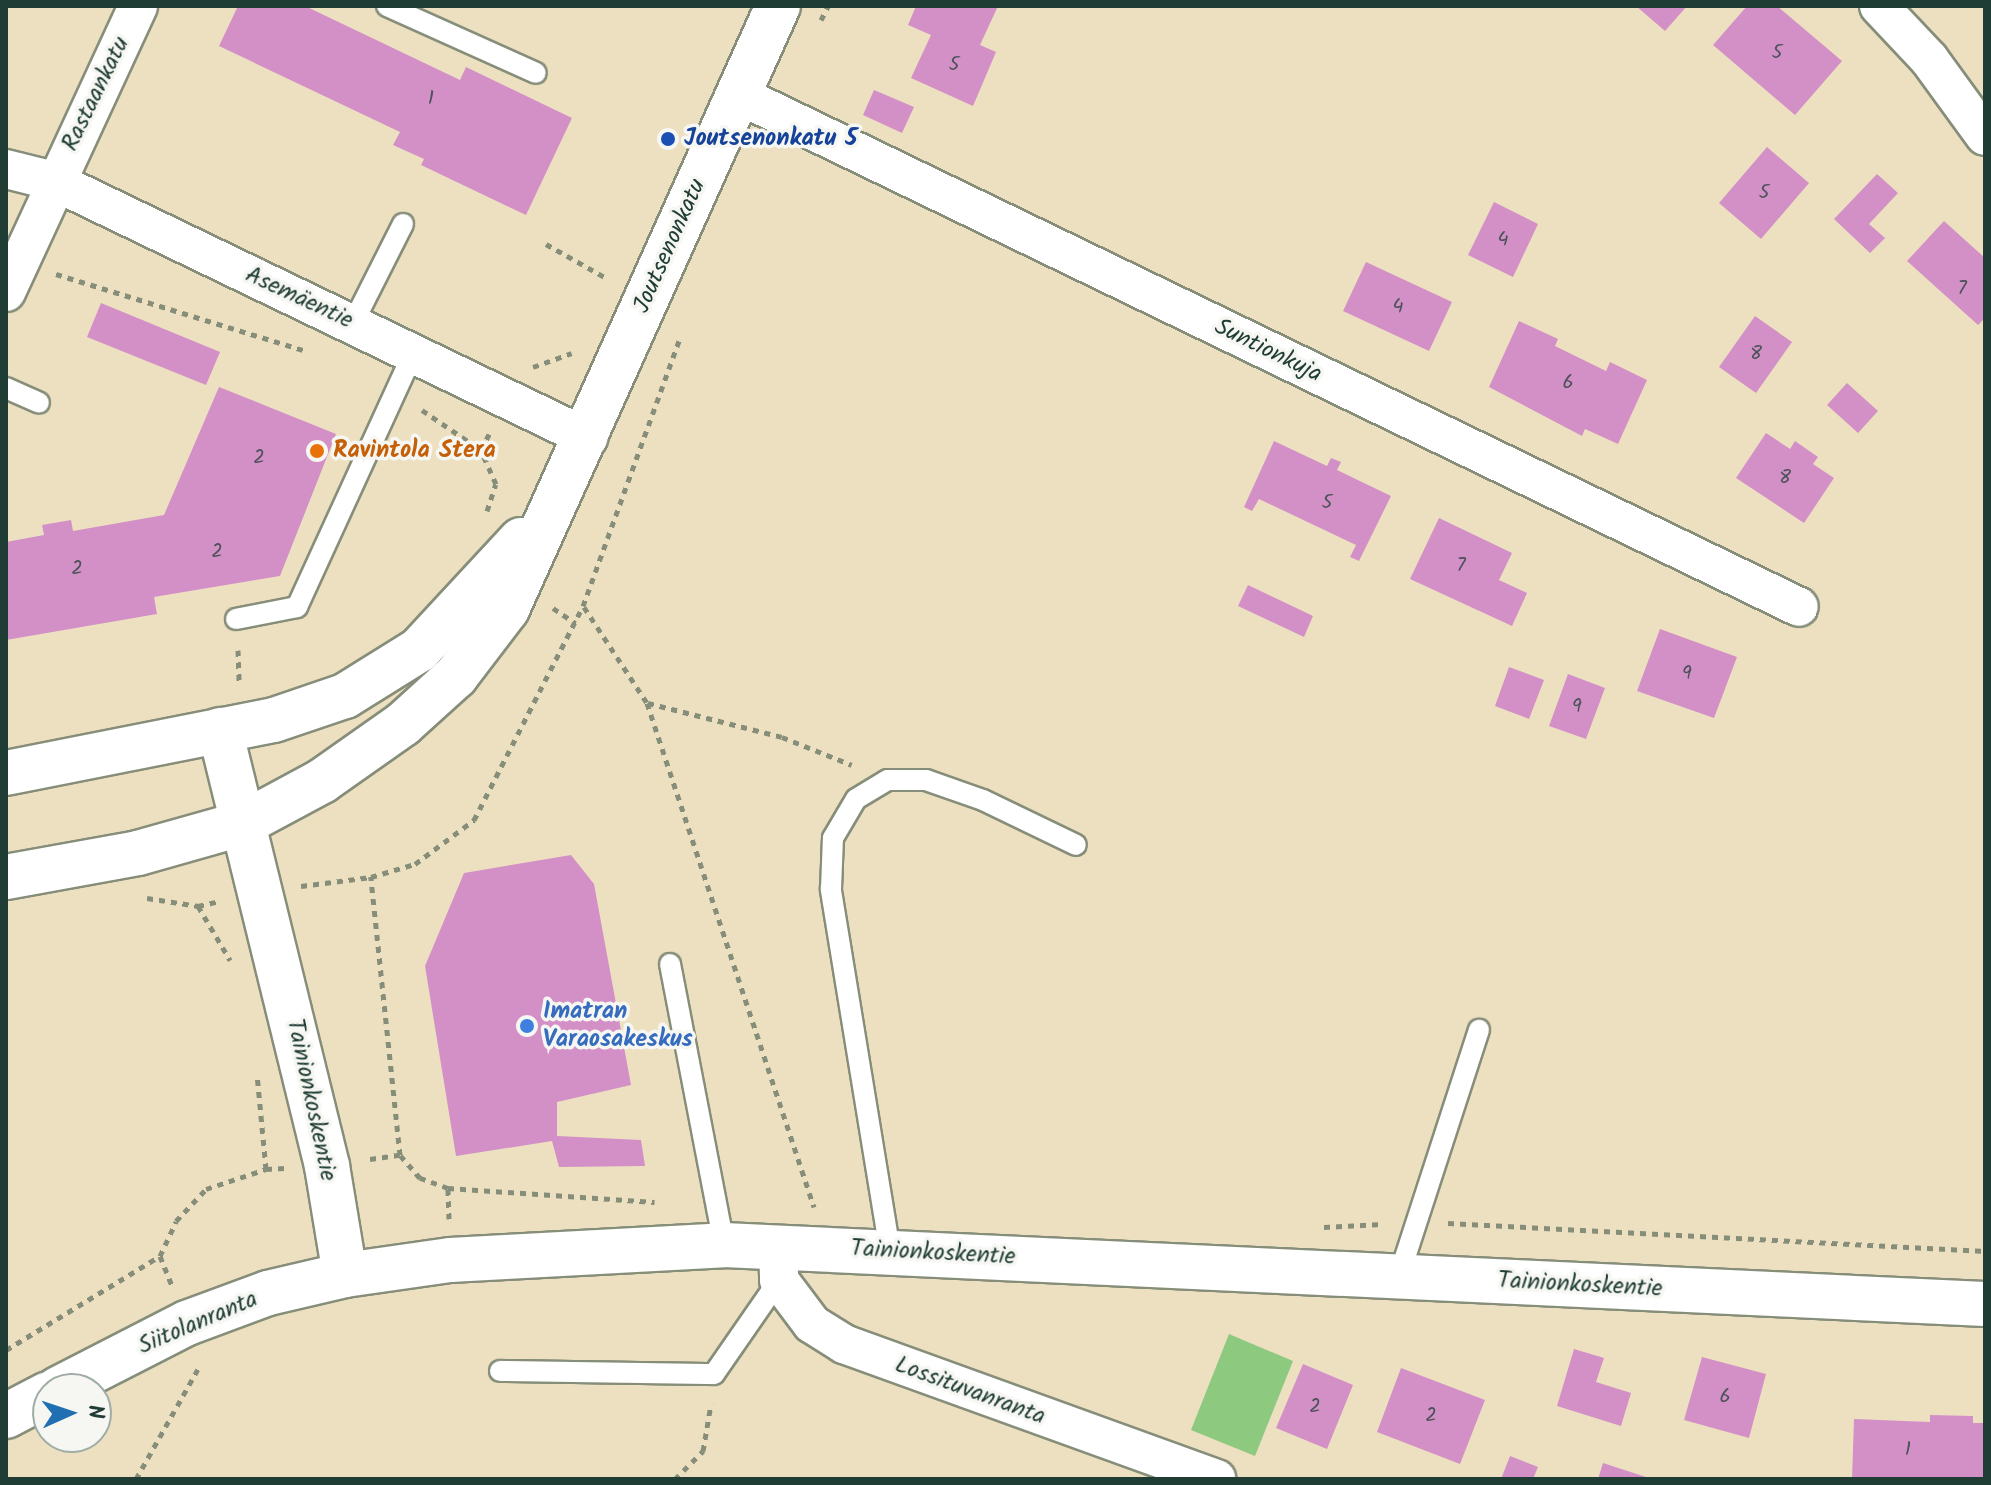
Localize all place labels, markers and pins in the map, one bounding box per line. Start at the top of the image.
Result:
place label: Joutsenonkatu 5 [684,125,857,153]
marker: Joutsenonkatu 5 [659,130,677,148]
place label: Ravintola Stera [333,437,496,465]
marker: Ravintola Stera [308,442,326,460]
place label: Imatran Varaosakeskus [543,998,693,1054]
marker: Imatran Varaosakeskus [518,1017,536,1035]

